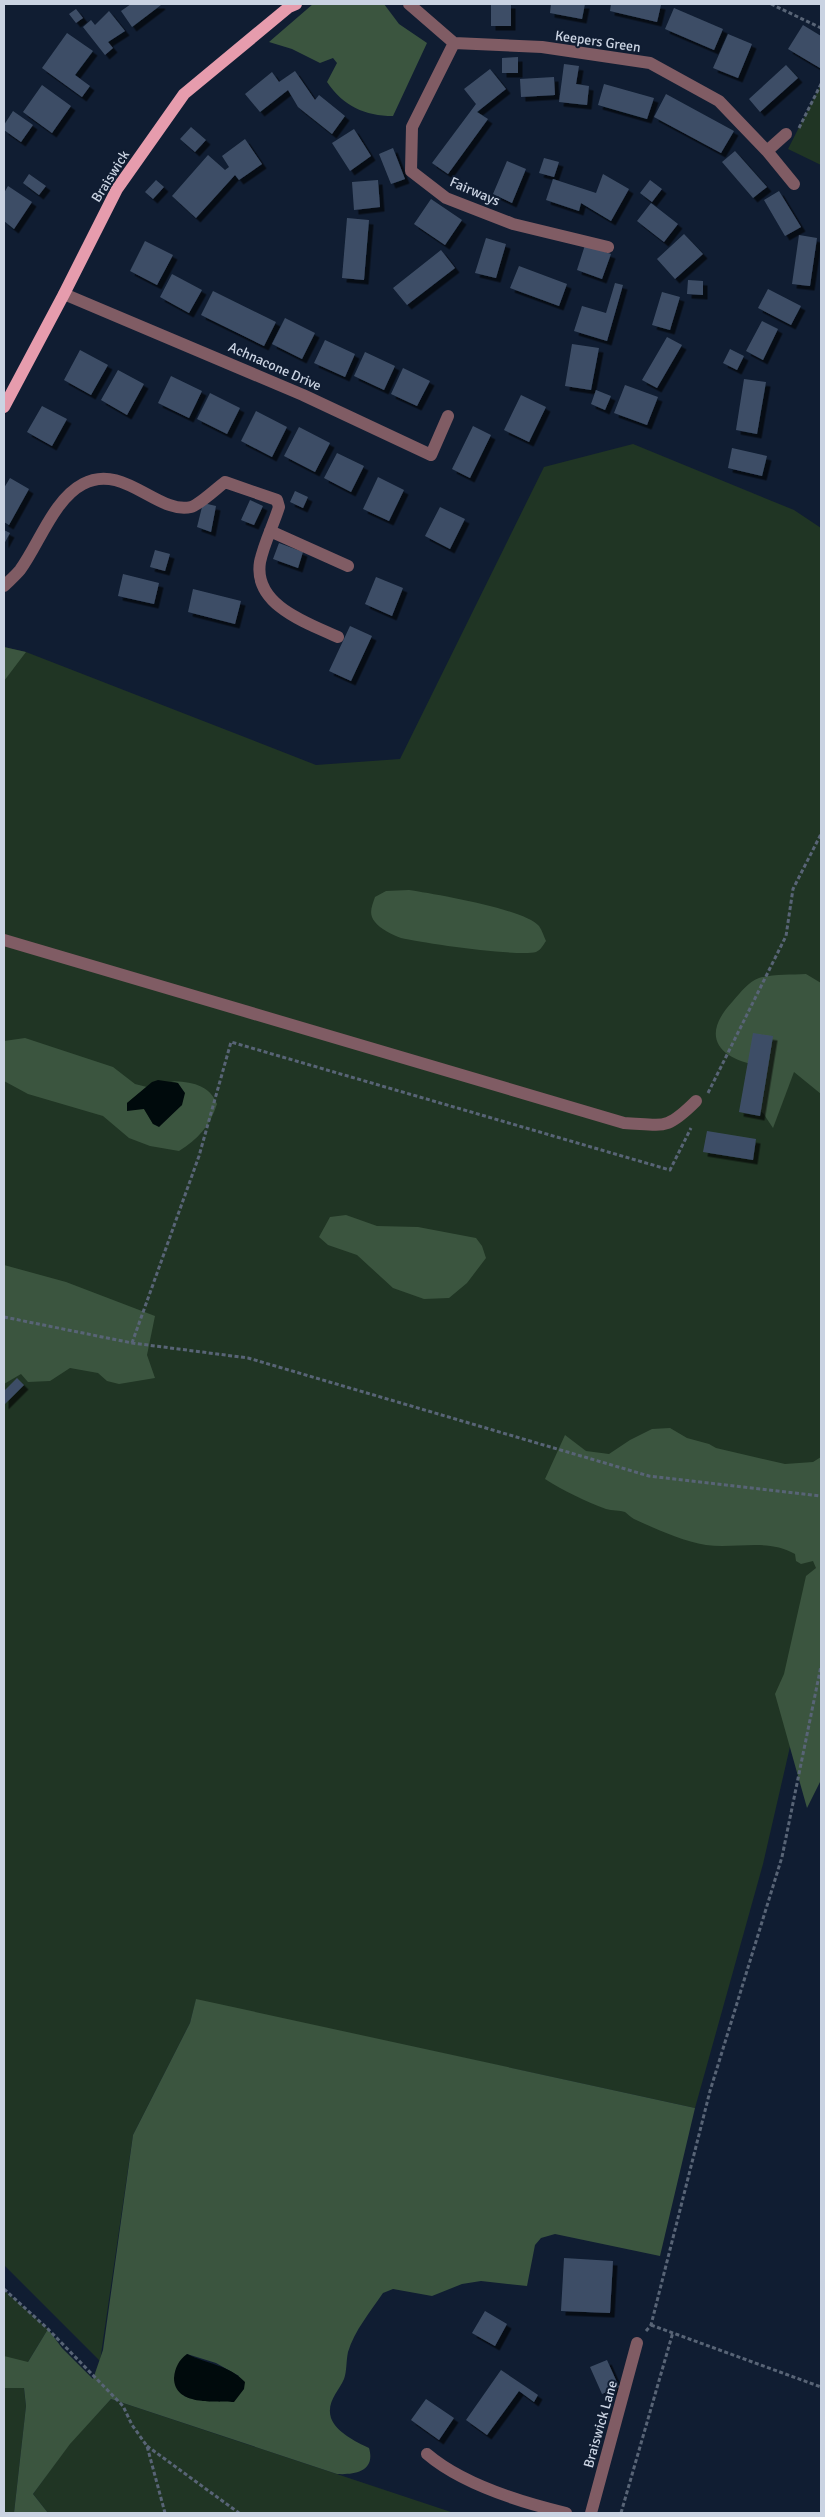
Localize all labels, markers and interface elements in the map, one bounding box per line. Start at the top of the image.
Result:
street label: Keepers Green [554,27,642,56]
street label: Braiswick [88,147,133,205]
street label: Fairways [447,173,502,210]
street label: Achnacone Drive [226,338,324,395]
street label: Braiswick Lane [580,2379,621,2470]

